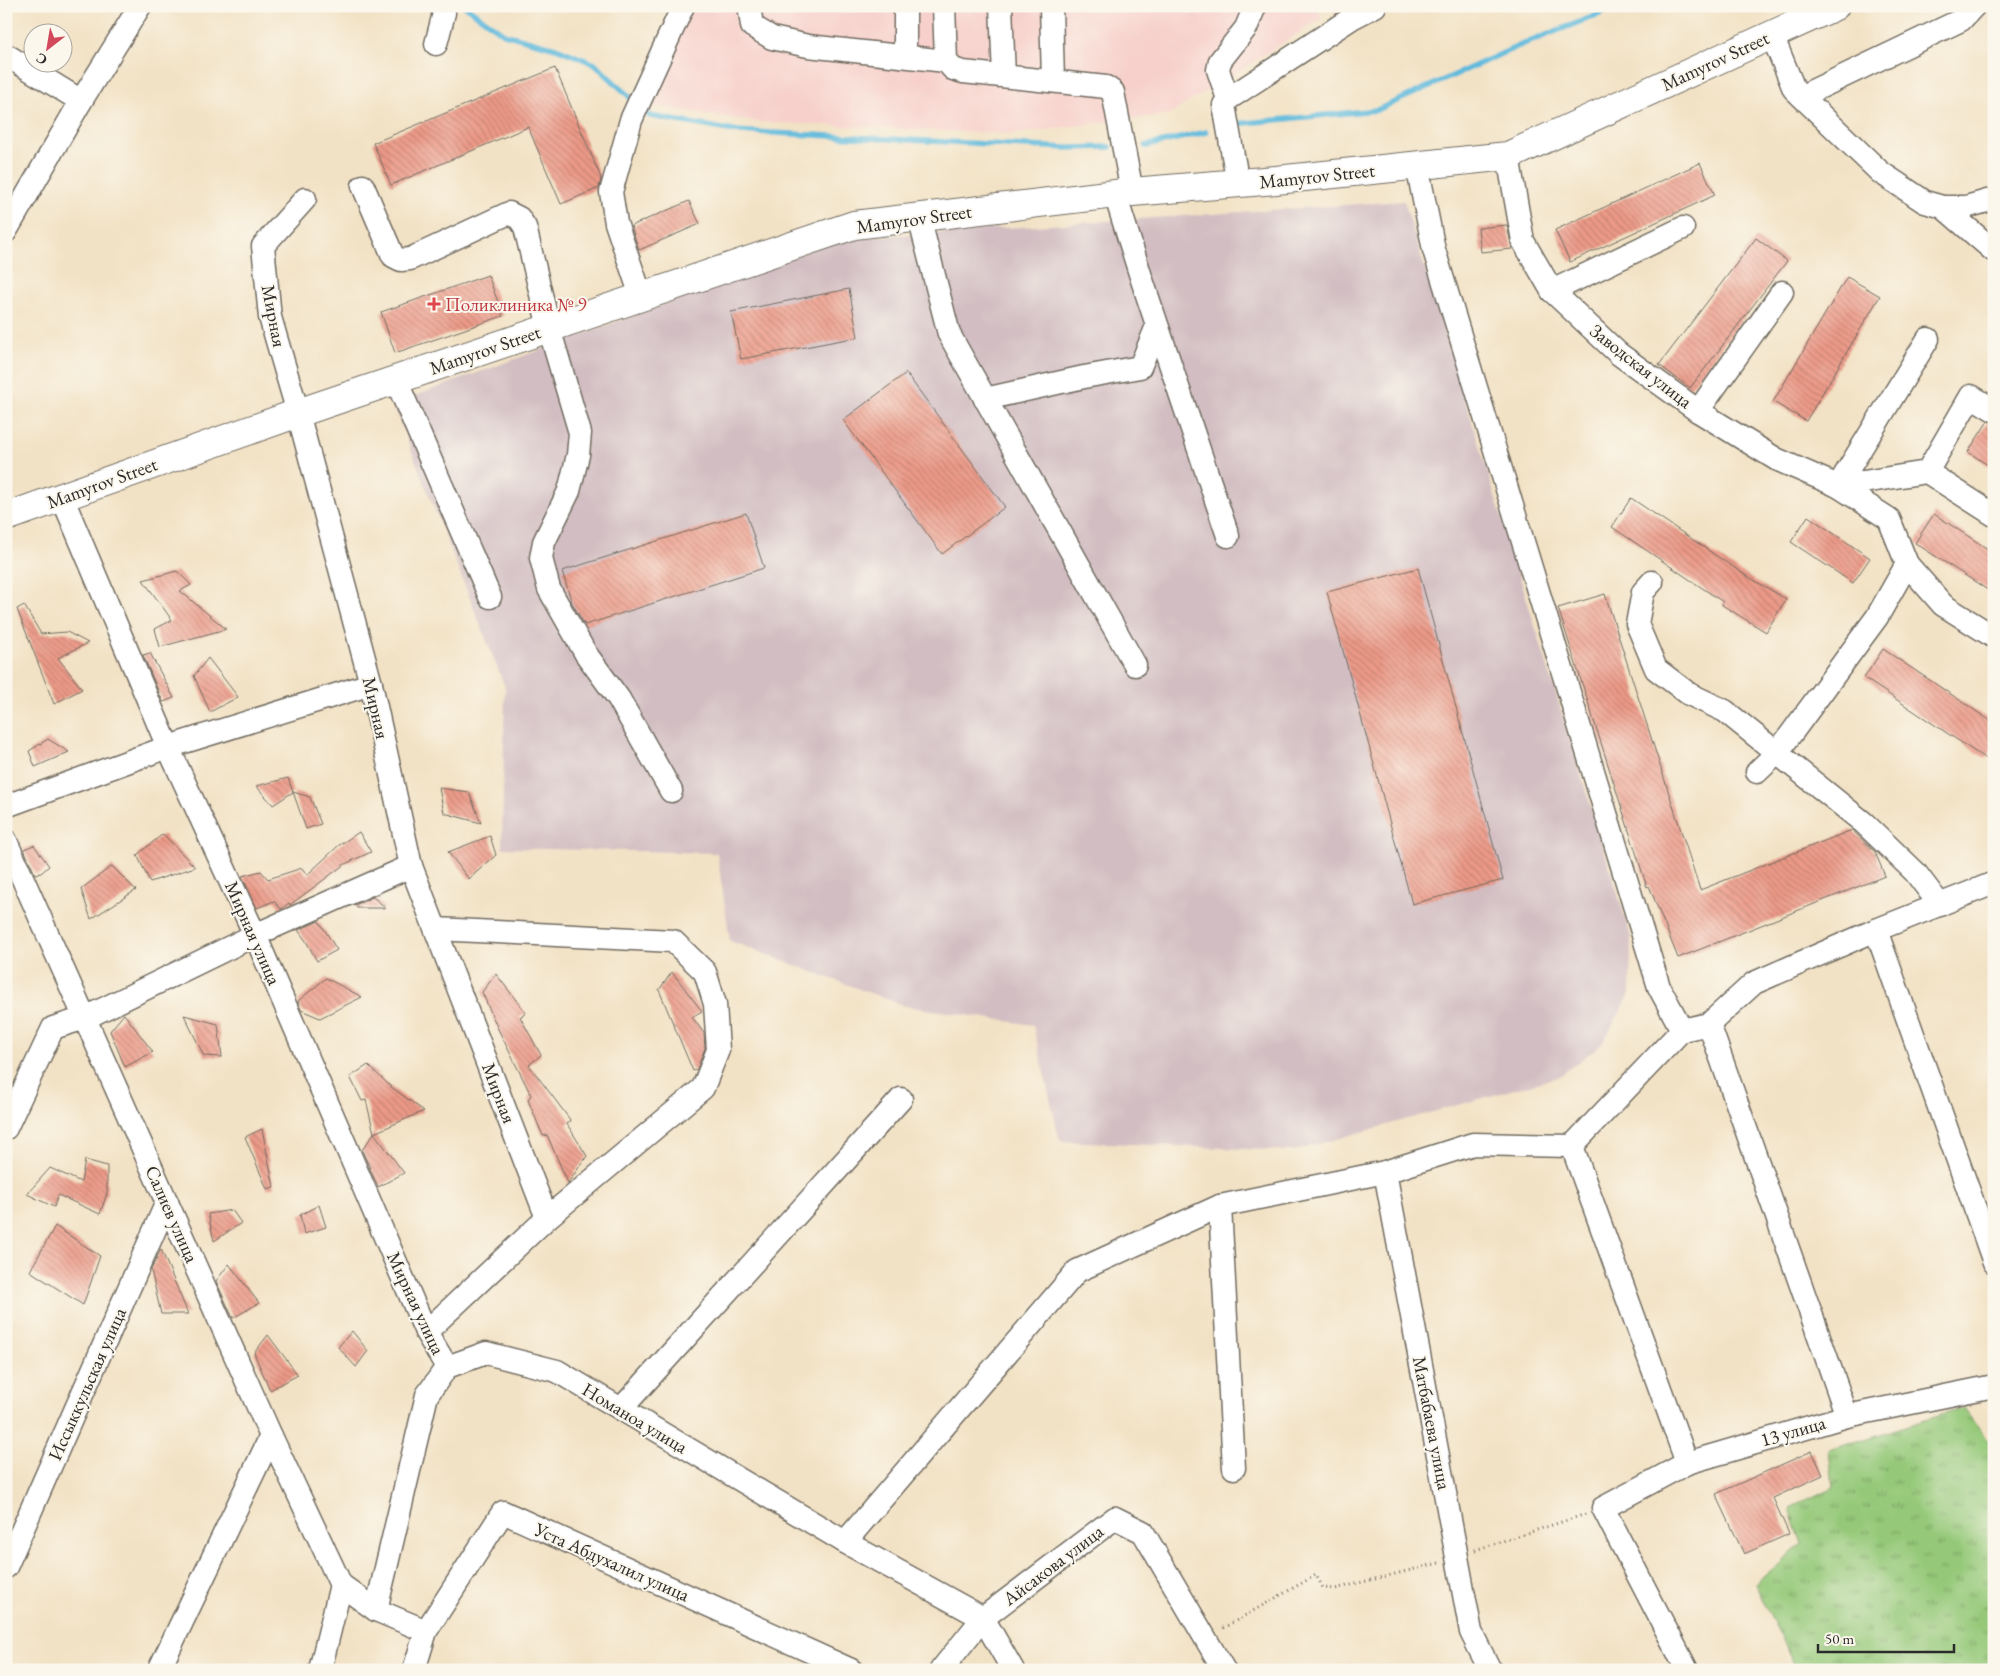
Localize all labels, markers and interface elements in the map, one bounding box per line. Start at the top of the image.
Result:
north arrow [22,22,72,72]
street label: Mamyrov Street [1657,25,1773,97]
text: С [32,49,50,69]
street label: Mamyrov Street [1258,158,1376,194]
street label: Mamyrov Street [855,199,973,239]
street label: Мирная [256,283,292,350]
place label: Поликлиника № 9 [445,292,587,317]
marker: Поликлиника № 9 [427,297,441,311]
street label: Заводская улица [1585,318,1698,414]
street label: Mamyrov Street [426,319,544,381]
street label: Mamyrov Street [43,451,161,515]
street label: Мирная [357,674,395,742]
street label: Мирная улица [219,877,287,989]
street label: Мирная [476,1059,522,1127]
street label: Салиев улица [139,1161,205,1267]
street label: Мирная улица [381,1247,451,1359]
street label: Иссыккульская улица [42,1303,132,1464]
street label: Матбабаева улица [1407,1354,1457,1492]
street label: Номаноа улица [578,1377,693,1460]
street label: 13 улица [1758,1410,1829,1452]
street label: Уста Абдухалил улица [530,1516,694,1608]
street label: Айсакова улица [997,1519,1109,1612]
scale bar [1818,1621,1954,1653]
text: 50 m [1825,1629,1854,1648]

